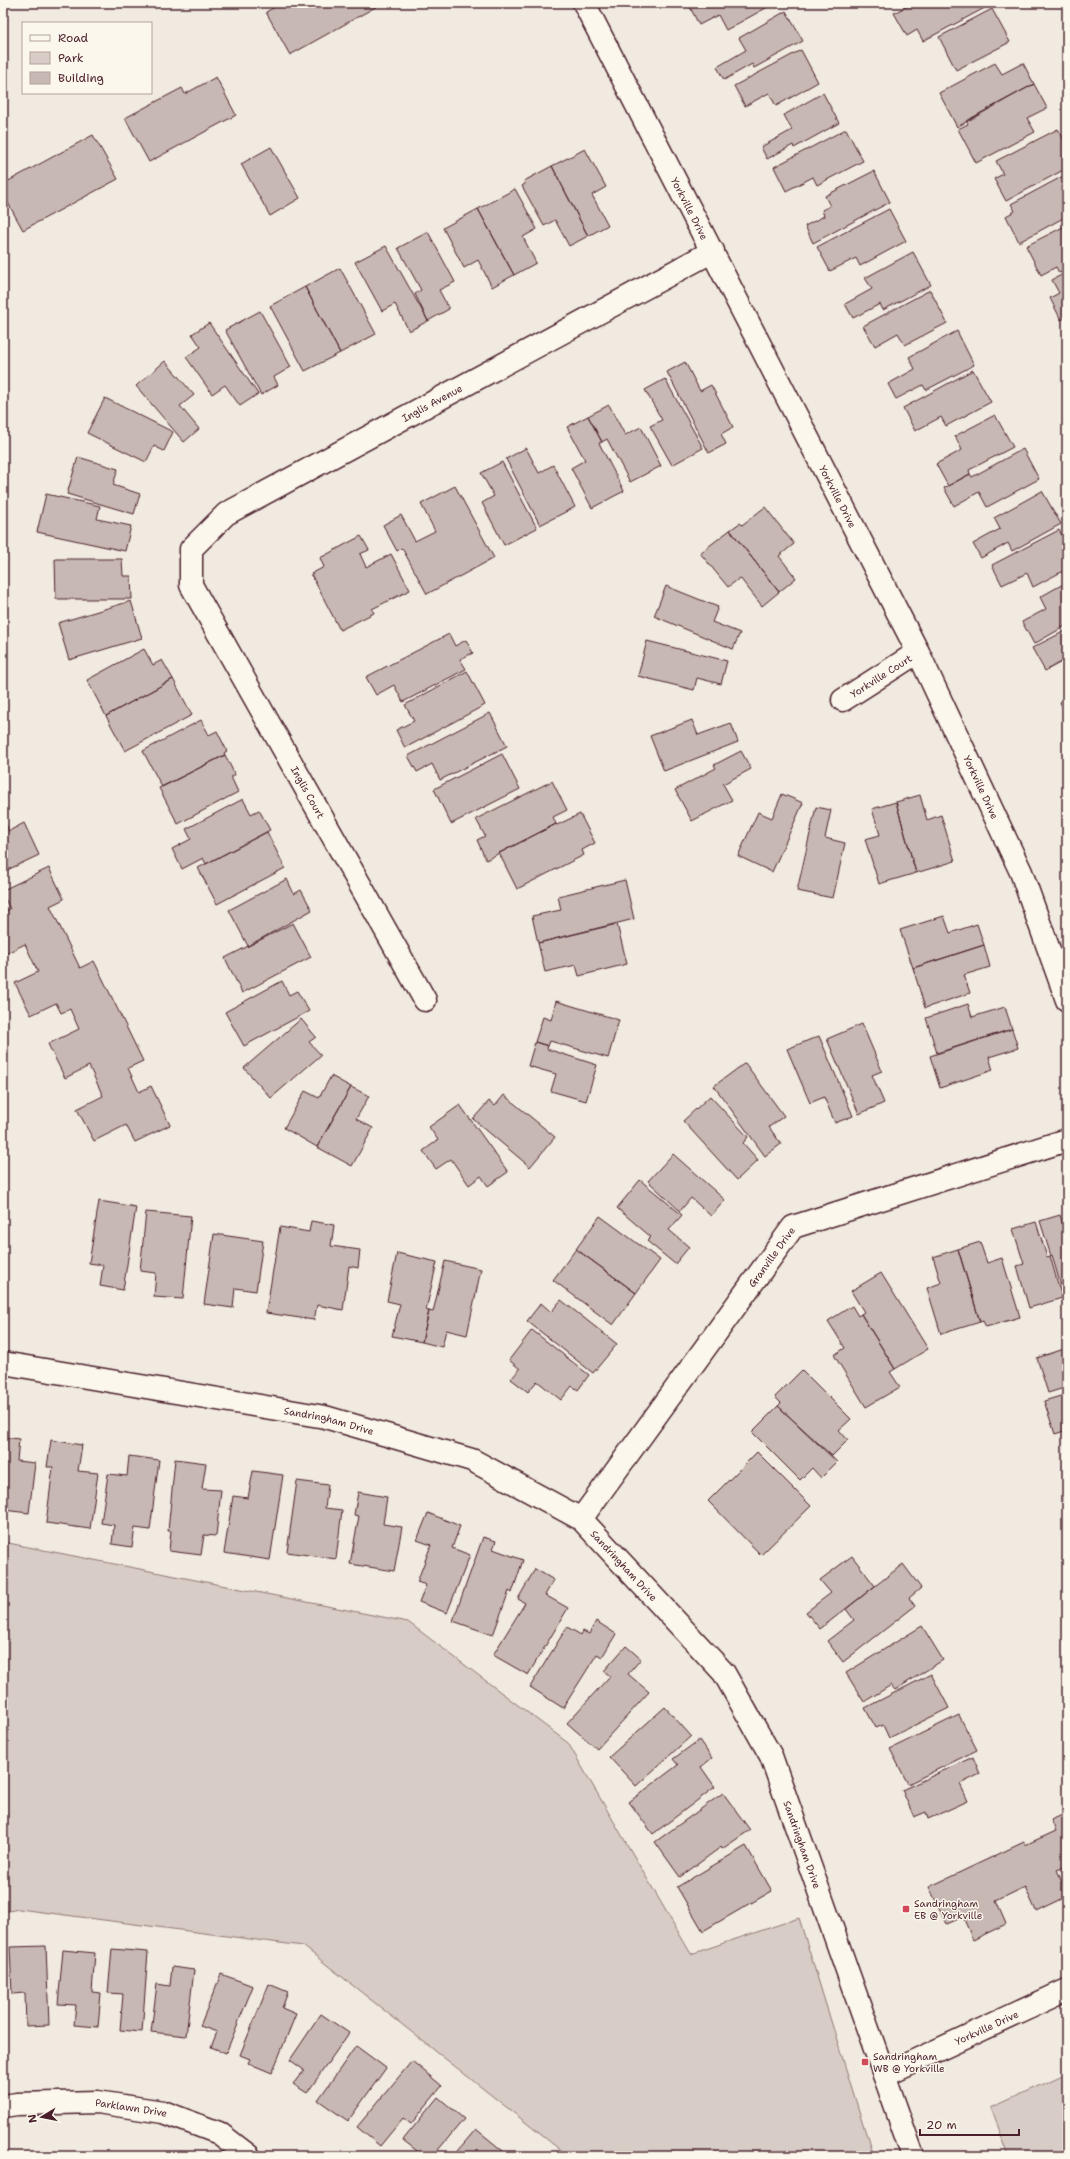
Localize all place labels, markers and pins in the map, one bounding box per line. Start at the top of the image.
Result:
place label: Sandringham EB @ Yorkville [914,1897,983,1922]
marker: Sandringham EB @ Yorkville [901,1904,911,1914]
place label: Sandringham WB @ Yorkville [873,2050,945,2075]
marker: Sandringham WB @ Yorkville [860,2057,870,2067]

